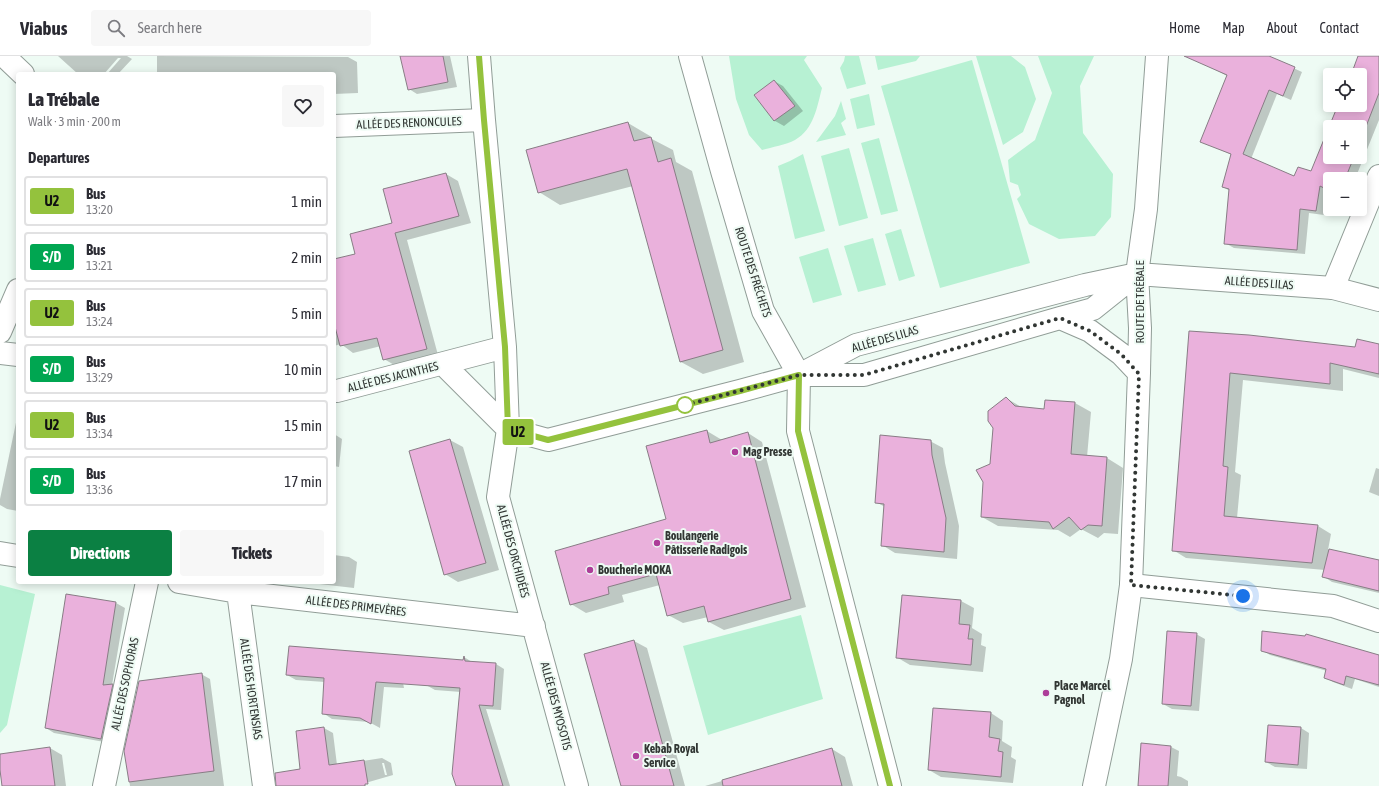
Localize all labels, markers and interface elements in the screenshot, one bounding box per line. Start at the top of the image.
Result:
search box [91,10,371,46]
text: Viabus [20,17,67,39]
icon: search [105,17,127,39]
text: Search here [137,19,202,36]
text: Home [1169,20,1200,36]
text: Map [1222,20,1245,36]
text: About [1267,20,1298,36]
text: Contact [1320,20,1359,36]
map controls [1323,68,1367,216]
button: locate [1323,68,1367,112]
button: heart [282,85,324,127]
text: La Trébale [28,88,100,110]
text: Walk · 3 min · 200 m [28,114,121,129]
street label: ALLÉE DES RENONCULES [356,114,462,132]
button: + [1323,120,1367,164]
text: Departures [28,149,90,166]
button: − [1323,172,1367,216]
text: Bus [86,185,106,202]
text: U2 [45,193,59,209]
text: 1 min [291,193,322,210]
text: 13:20 [86,202,113,217]
street label: ROUTE DES FRÉCHETS [732,225,774,319]
text: Bus [86,241,106,258]
text: S/D [43,249,61,265]
text: 2 min [291,249,322,266]
text: 13:21 [86,258,113,273]
street label: ROUTE DE TRÉBALE [1133,260,1147,344]
street label: ALLÉE DES LILAS [1224,274,1294,292]
text: Bus [86,297,106,314]
text: U2 [45,305,59,321]
text: 5 min [291,305,322,322]
text: 13:24 [86,314,113,329]
street label: ALLÉE DES LILAS [850,323,920,355]
text: Bus [86,353,106,370]
street label: ALLÉE DES JACINTHES [346,359,440,395]
text: S/D [43,361,61,377]
text: 10 min [284,361,322,378]
text: 13:29 [86,370,113,385]
unlabelled marker [676,396,694,414]
text: Bus [86,409,106,426]
text: U2 [45,417,59,433]
text: 15 min [284,417,322,434]
line badge: U2 [500,419,536,445]
text: U2 [511,424,525,440]
text: 13:34 [86,426,113,441]
place label: Mag Presse [743,445,793,459]
marker: Mag Presse [730,447,740,457]
text: Bus [86,465,106,482]
text: S/D [43,473,61,489]
text: 17 min [284,473,322,490]
text: 13:36 [86,482,113,497]
street label: ALLÉE DES ORCHIDÉES [494,503,532,599]
place label: Boulangerie Pâtisserie Radigois [665,529,748,557]
button: Directions [28,530,172,576]
button: Tickets [180,530,324,576]
marker: Boulangerie Pâtisserie Radigois [652,538,662,548]
place label: Boucherie MOKA [598,563,671,577]
marker: Boucherie MOKA [585,565,595,575]
your location [1233,586,1253,606]
street label: ALLÉE DES PRIMEVÈRES [305,593,407,619]
street label: ALLÉE DES SOPHORAS [108,636,142,732]
street label: ALLÉE DES HORTENSIAS [237,638,265,740]
street label: ALLÉE DES MYOSOTIS [537,660,575,752]
place label: Place Marcel Pagnol [1054,679,1111,707]
marker: Place Marcel Pagnol [1041,688,1051,698]
place label: Kebab Royal Service [644,742,700,770]
marker: Kebab Royal Service [631,751,641,761]

